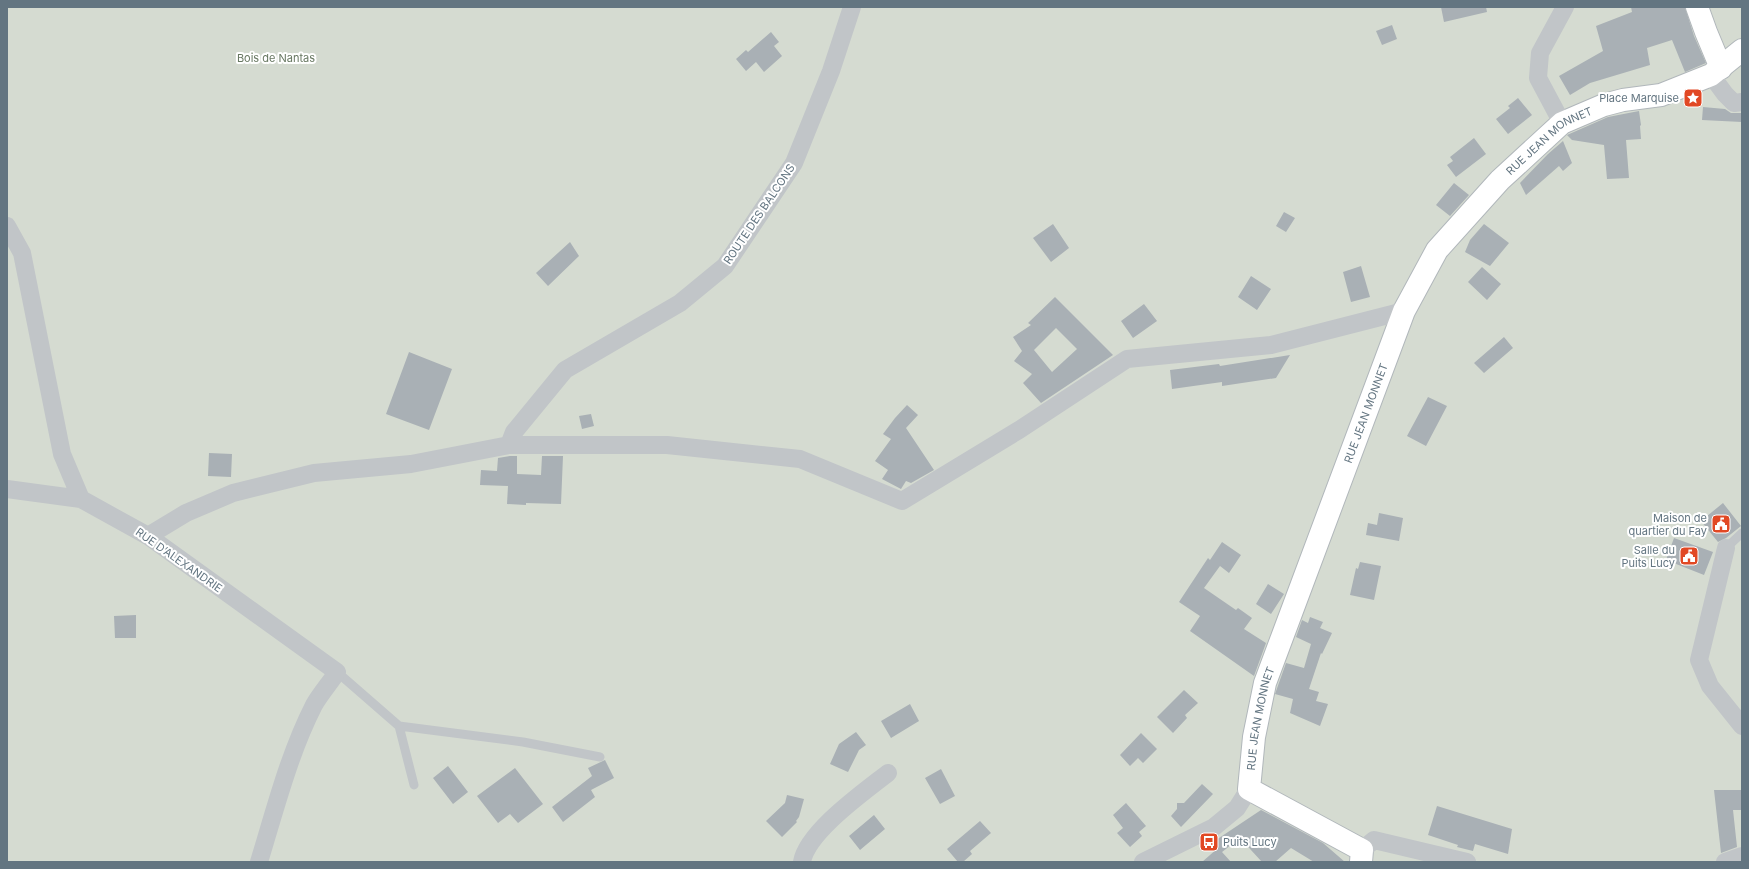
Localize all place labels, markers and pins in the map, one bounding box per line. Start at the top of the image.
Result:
place icon: Place Marquise [1682,87,1704,109]
place label: Place Marquise [1599,91,1679,105]
place label: Maison de quartier du Fay [1629,511,1707,538]
public building icon: Maison de quartier du Fay [1710,513,1732,535]
place label: Salle du Puits Lucy [1621,543,1675,570]
public building icon: Salle du Puits Lucy [1678,545,1700,567]
bus stop icon: Puits Lucy [1198,831,1220,853]
place label: Puits Lucy [1223,835,1277,849]

